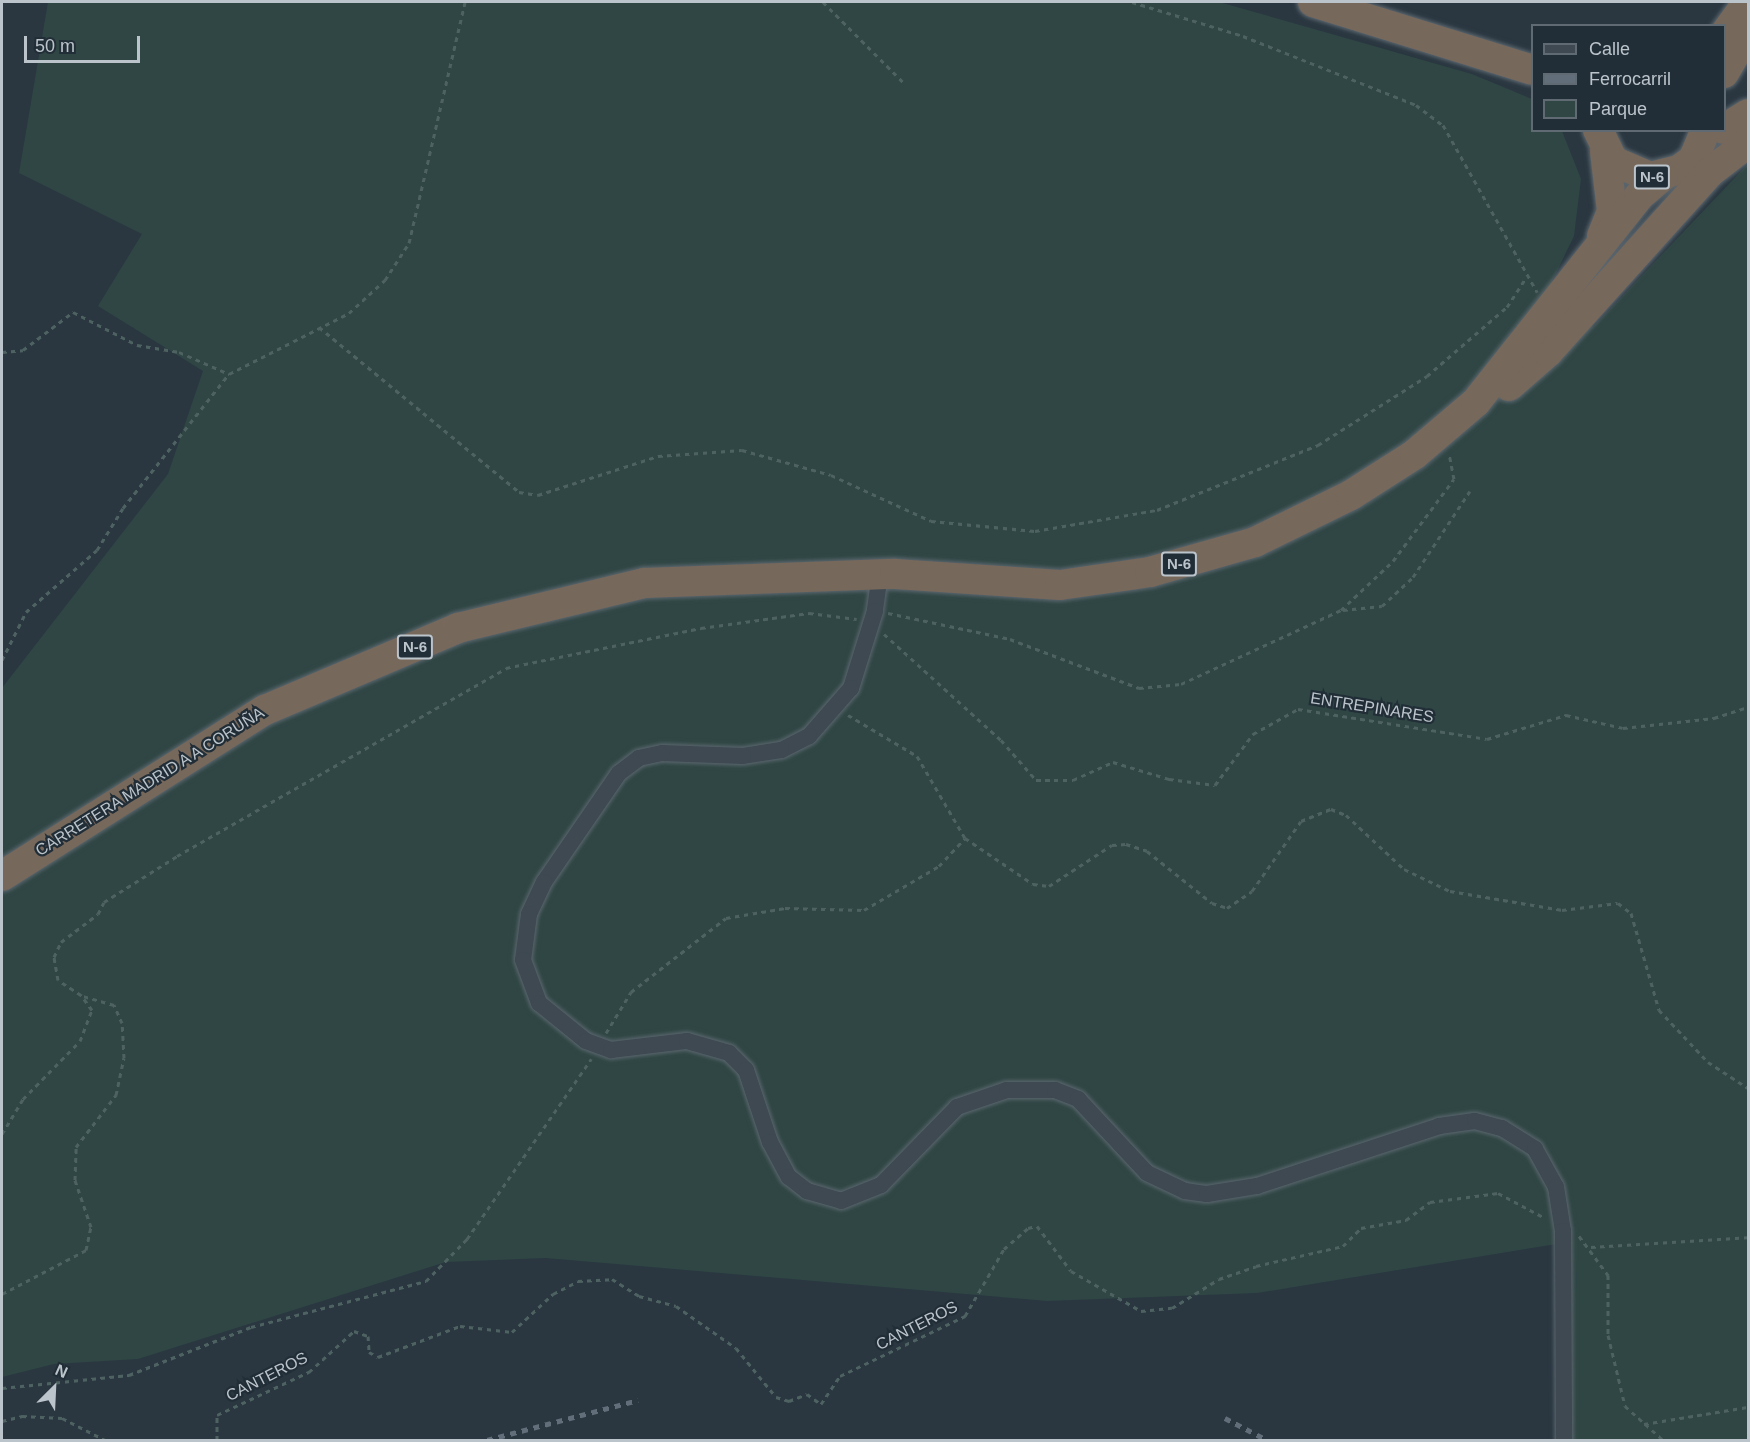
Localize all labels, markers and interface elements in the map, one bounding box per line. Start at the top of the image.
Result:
scale bar [27,24,142,62]
legend [1531,24,1726,132]
text: 50 m [35,36,75,56]
text: Calle [1589,39,1630,59]
text: Ferrocarril [1589,69,1671,89]
text: Parque [1589,99,1647,119]
road number: N-6 [1632,165,1672,189]
road number: N-6 [1160,552,1198,576]
road number: N-6 [396,635,434,659]
street label: ENTREPINARES [1309,689,1435,727]
street label: CARRETERA MADRID A A CORUÑA [30,702,270,862]
street label: CANTEROS [873,1297,961,1355]
street label: CANTEROS [223,1348,311,1406]
north arrow [24,1358,84,1418]
text: N [53,1361,70,1381]

